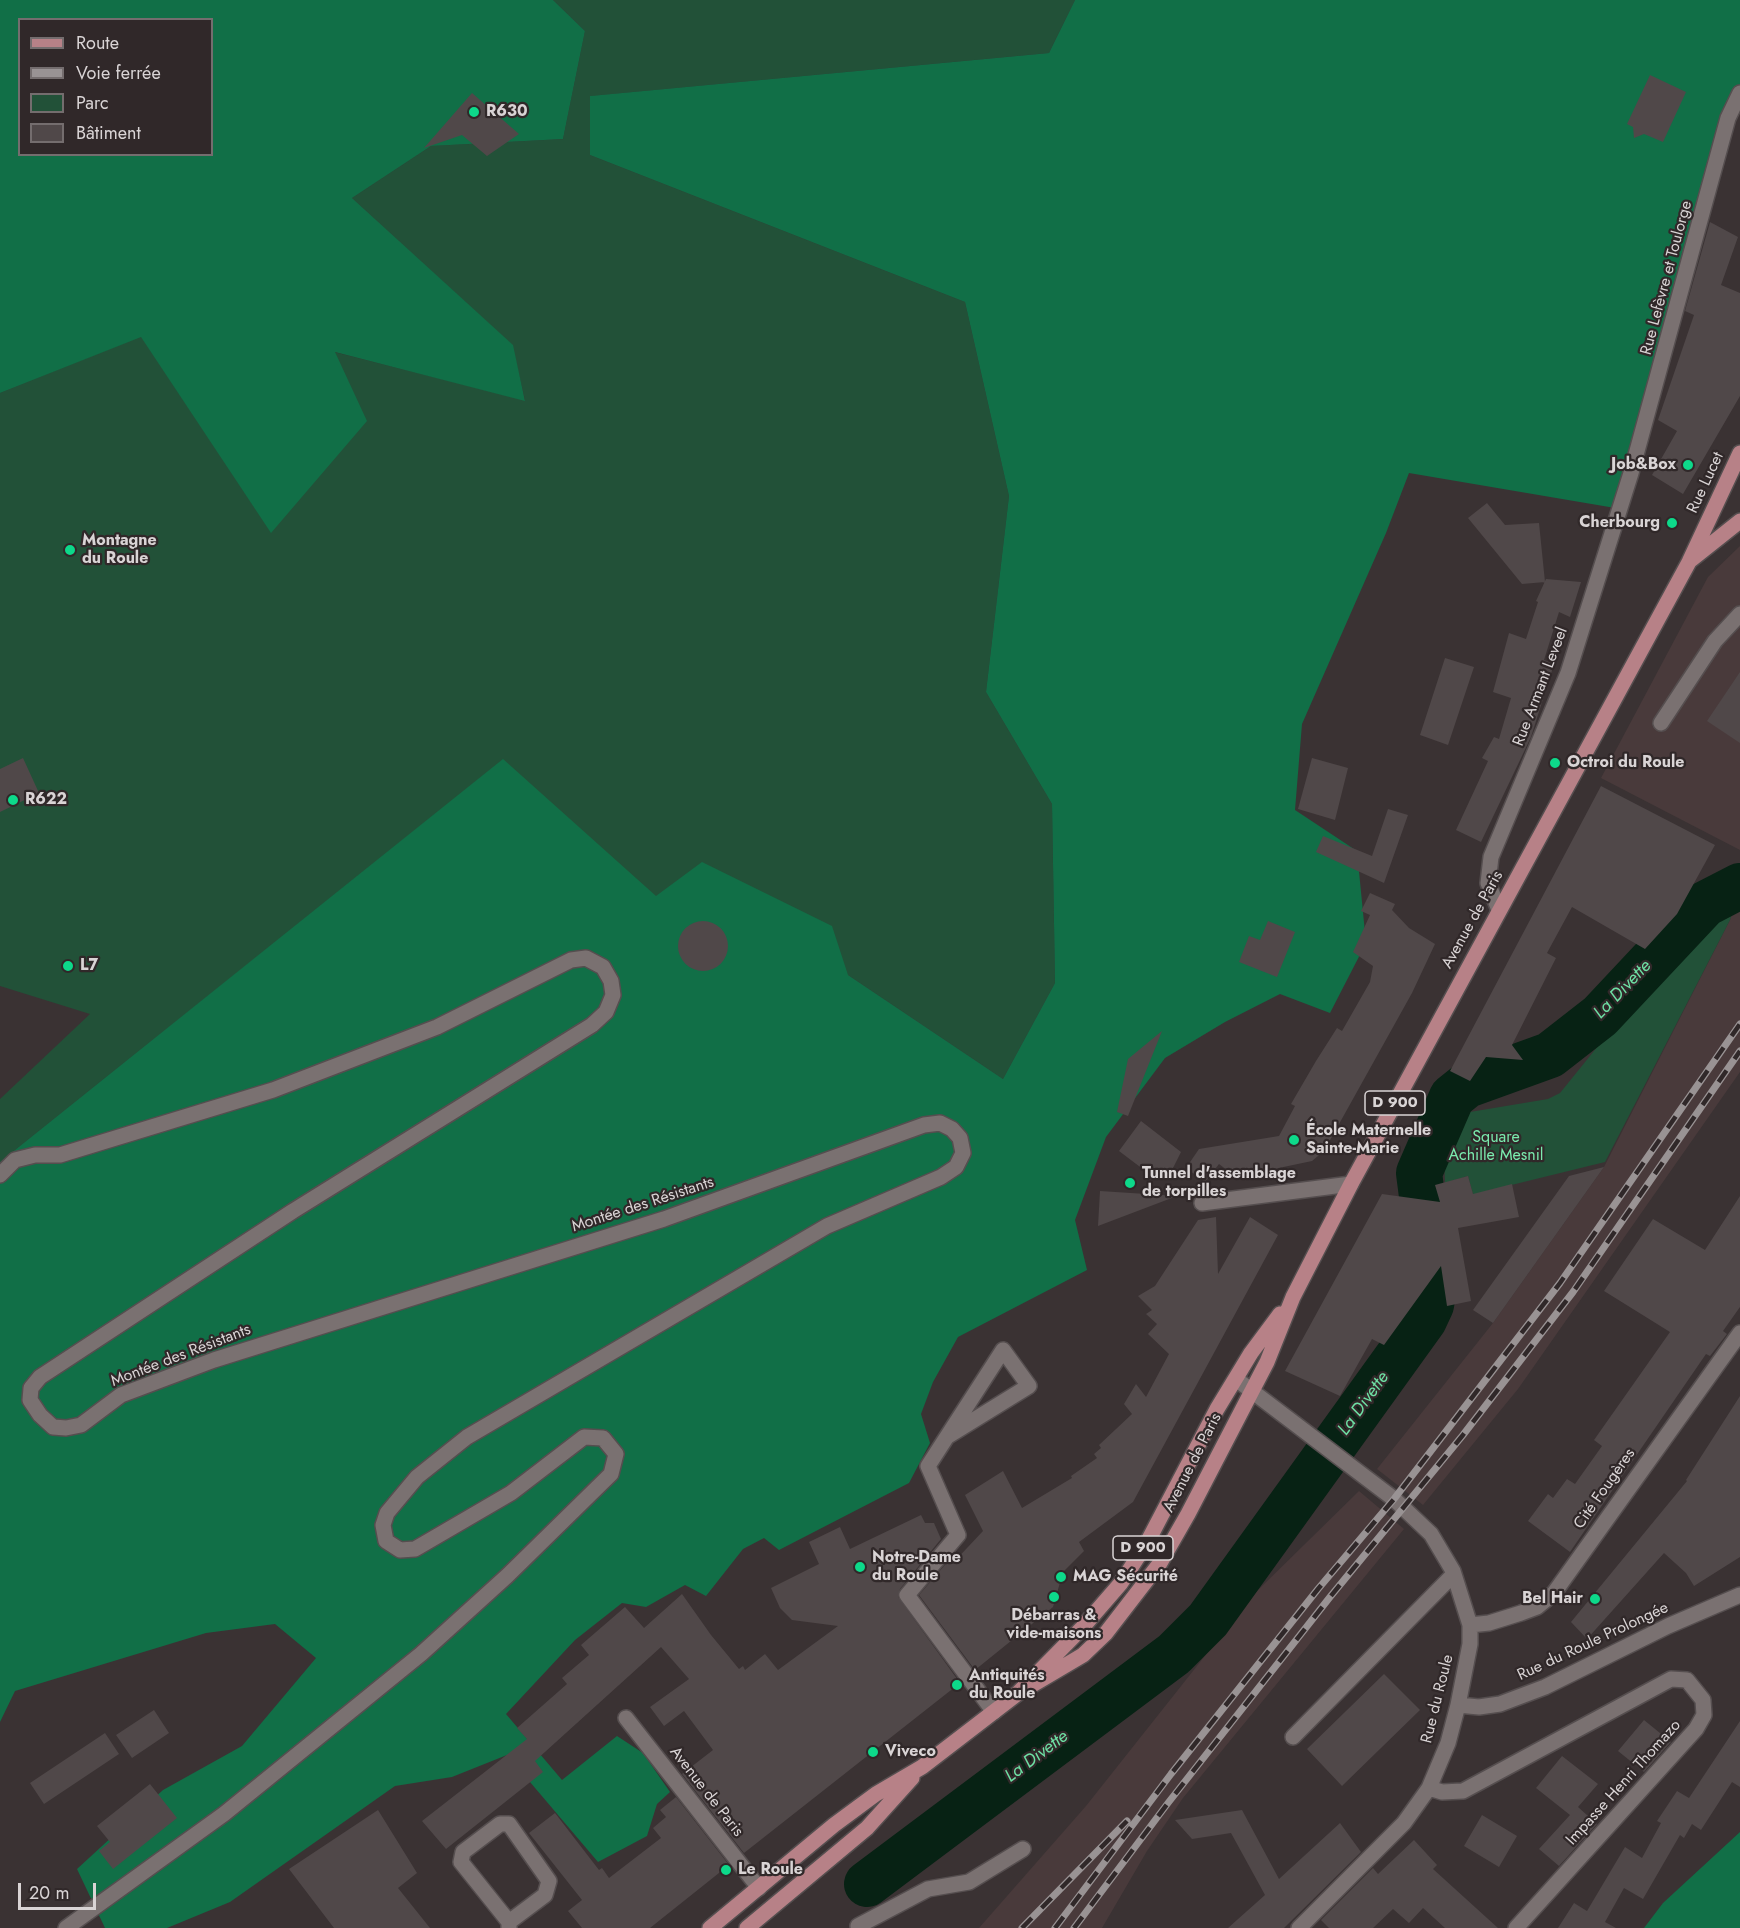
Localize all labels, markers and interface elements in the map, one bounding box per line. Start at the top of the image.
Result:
legend [18,18,213,156]
text: Route [76,30,119,56]
text: Voie ferrée [76,60,161,86]
text: Parc [76,90,109,116]
place label: R630 [486,102,528,122]
marker: R630 [467,105,481,119]
text: Bâtiment [76,120,141,146]
street label: Rue Lefèvre et Toulorge [1637,199,1697,357]
street label: Rue Lucet [1683,449,1729,517]
place label: Job&Box [1611,455,1676,475]
marker: Job&Box [1681,458,1695,472]
place label: Cherbourg [1579,513,1660,533]
marker: Cherbourg [1665,516,1679,530]
place label: Montagne du Roule [82,531,157,569]
marker: Montagne du Roule [63,543,77,557]
street label: Rue Armant Leveel [1509,625,1573,749]
place label: Octroi du Roule [1567,753,1684,773]
marker: Octroi du Roule [1548,756,1562,770]
place label: R622 [25,790,67,810]
marker: R622 [6,793,20,807]
street label: Avenue de Paris [1438,868,1508,972]
place label: L7 [80,956,98,976]
water label: La Divette [1590,956,1656,1024]
marker: L7 [61,959,75,973]
road number: D 900 [1365,1091,1425,1115]
place label: École Maternelle Sainte-Marie [1306,1121,1431,1159]
park label: Square Achille Mesnil [1448,1128,1544,1166]
marker: École Maternelle Sainte-Marie [1287,1133,1301,1147]
place label: Tunnel d'assemblage de torpilles [1142,1164,1296,1202]
street label: Montée des Résistants [570,1173,716,1237]
marker: Tunnel d'assemblage de torpilles [1123,1176,1137,1190]
street label: Montée des Résistants [108,1320,254,1392]
water label: La Divette [1334,1368,1394,1440]
street label: Avenue de Paris [1160,1410,1226,1516]
street label: Cité Fougères [1570,1445,1640,1533]
road number: D 900 [1113,1536,1173,1560]
place label: Notre-Dame du Roule [872,1548,961,1586]
marker: Notre-Dame du Roule [853,1560,867,1574]
place label: MAG Sécurité [1073,1567,1178,1587]
marker: MAG Sécurité [1054,1570,1068,1584]
place label: Bel Hair [1522,1589,1583,1609]
marker: Débarras & vide-maisons [1047,1590,1061,1604]
marker: Bel Hair [1588,1592,1602,1606]
street label: Rue du Roule Prolongée [1514,1599,1672,1685]
place label: Débarras & vide-maisons [1007,1606,1101,1644]
street label: Rue du Roule [1418,1653,1458,1745]
place label: Antiquités du Roule [969,1666,1045,1704]
marker: Antiquités du Roule [950,1678,964,1692]
street label: Impasse Henri Thomazo [1563,1716,1685,1850]
water label: La Divette [1001,1726,1073,1788]
place label: Viveco [885,1742,936,1762]
street label: Avenue de Paris [665,1743,747,1841]
marker: Viveco [866,1745,880,1759]
place label: Le Roule [738,1860,803,1880]
marker: Le Roule [719,1863,733,1877]
scale bar [21,1871,99,1909]
text: 20 m [29,1880,69,1906]

